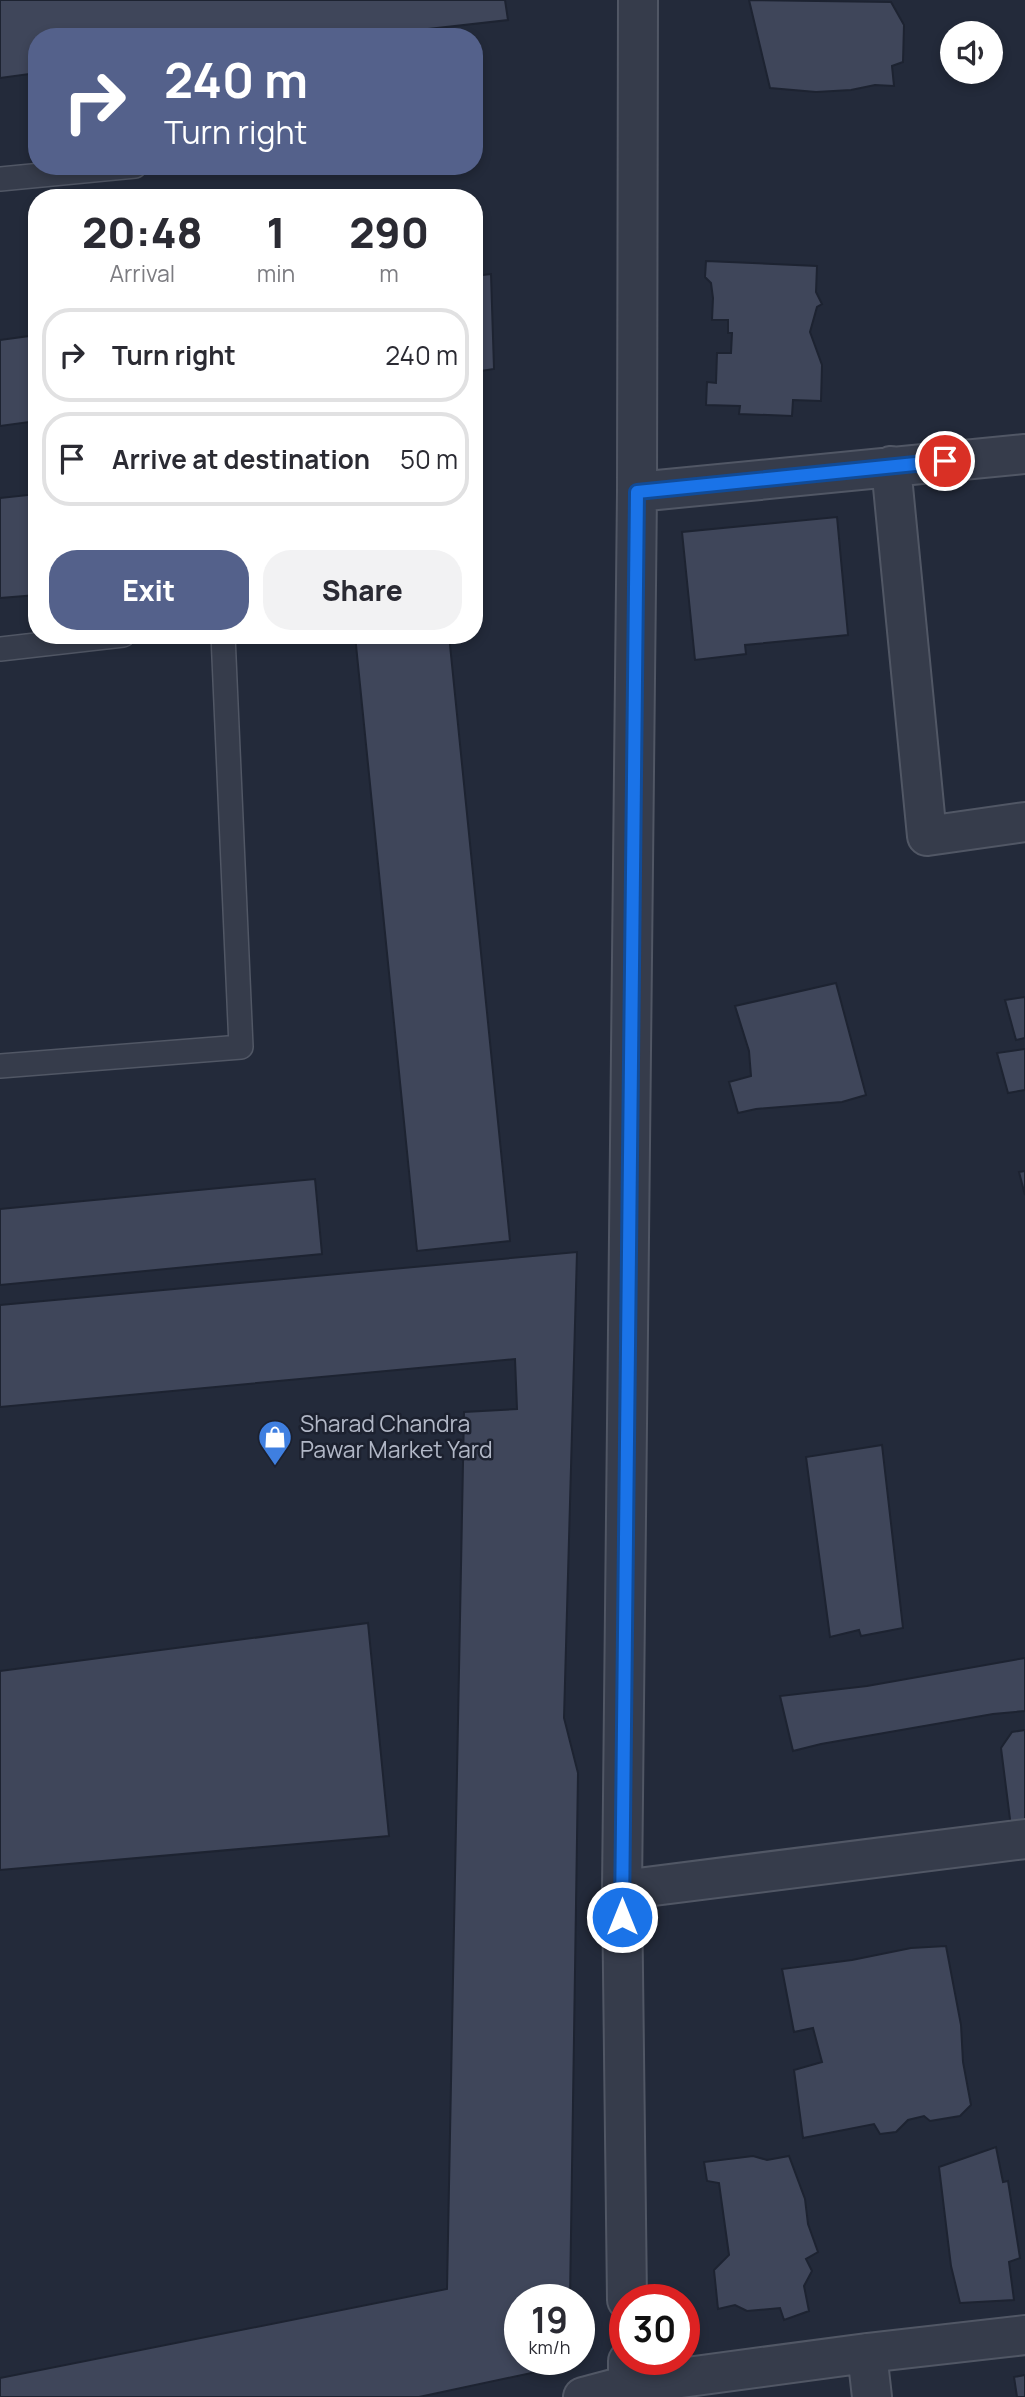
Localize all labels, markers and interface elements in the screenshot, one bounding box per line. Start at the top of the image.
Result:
map controls [940,21,1003,84]
button: sound [940,21,1003,84]
text: 240 m [164,46,308,113]
icon: right [49,56,140,147]
text: Turn right [164,110,307,154]
text: 20:48 [82,203,203,261]
text: 1 [266,203,285,261]
text: 290 [349,203,429,261]
text: Arrival [109,257,175,289]
text: min [257,257,295,289]
text: m [379,257,399,289]
icon: right [53,336,91,374]
text: Turn right [112,337,236,373]
text: 240 m [385,337,458,373]
pin [915,431,975,491]
icon: arrive [53,440,91,478]
text: Arrive at destination [112,441,370,477]
text: 50 m [400,441,458,477]
icon: arrive [926,442,964,480]
button: Exit [49,550,249,630]
button: Share [263,550,462,630]
place label: Sharad Chandra Pawar Market Yard [300,1407,493,1465]
shop icon: Sharad Chandra Pawar Market Yard [256,1418,294,1467]
position arrow [585,1880,659,1954]
speed limit sign: 30 [609,2284,700,2375]
text: 19 [531,2296,568,2344]
text: km/h [529,2335,570,2359]

